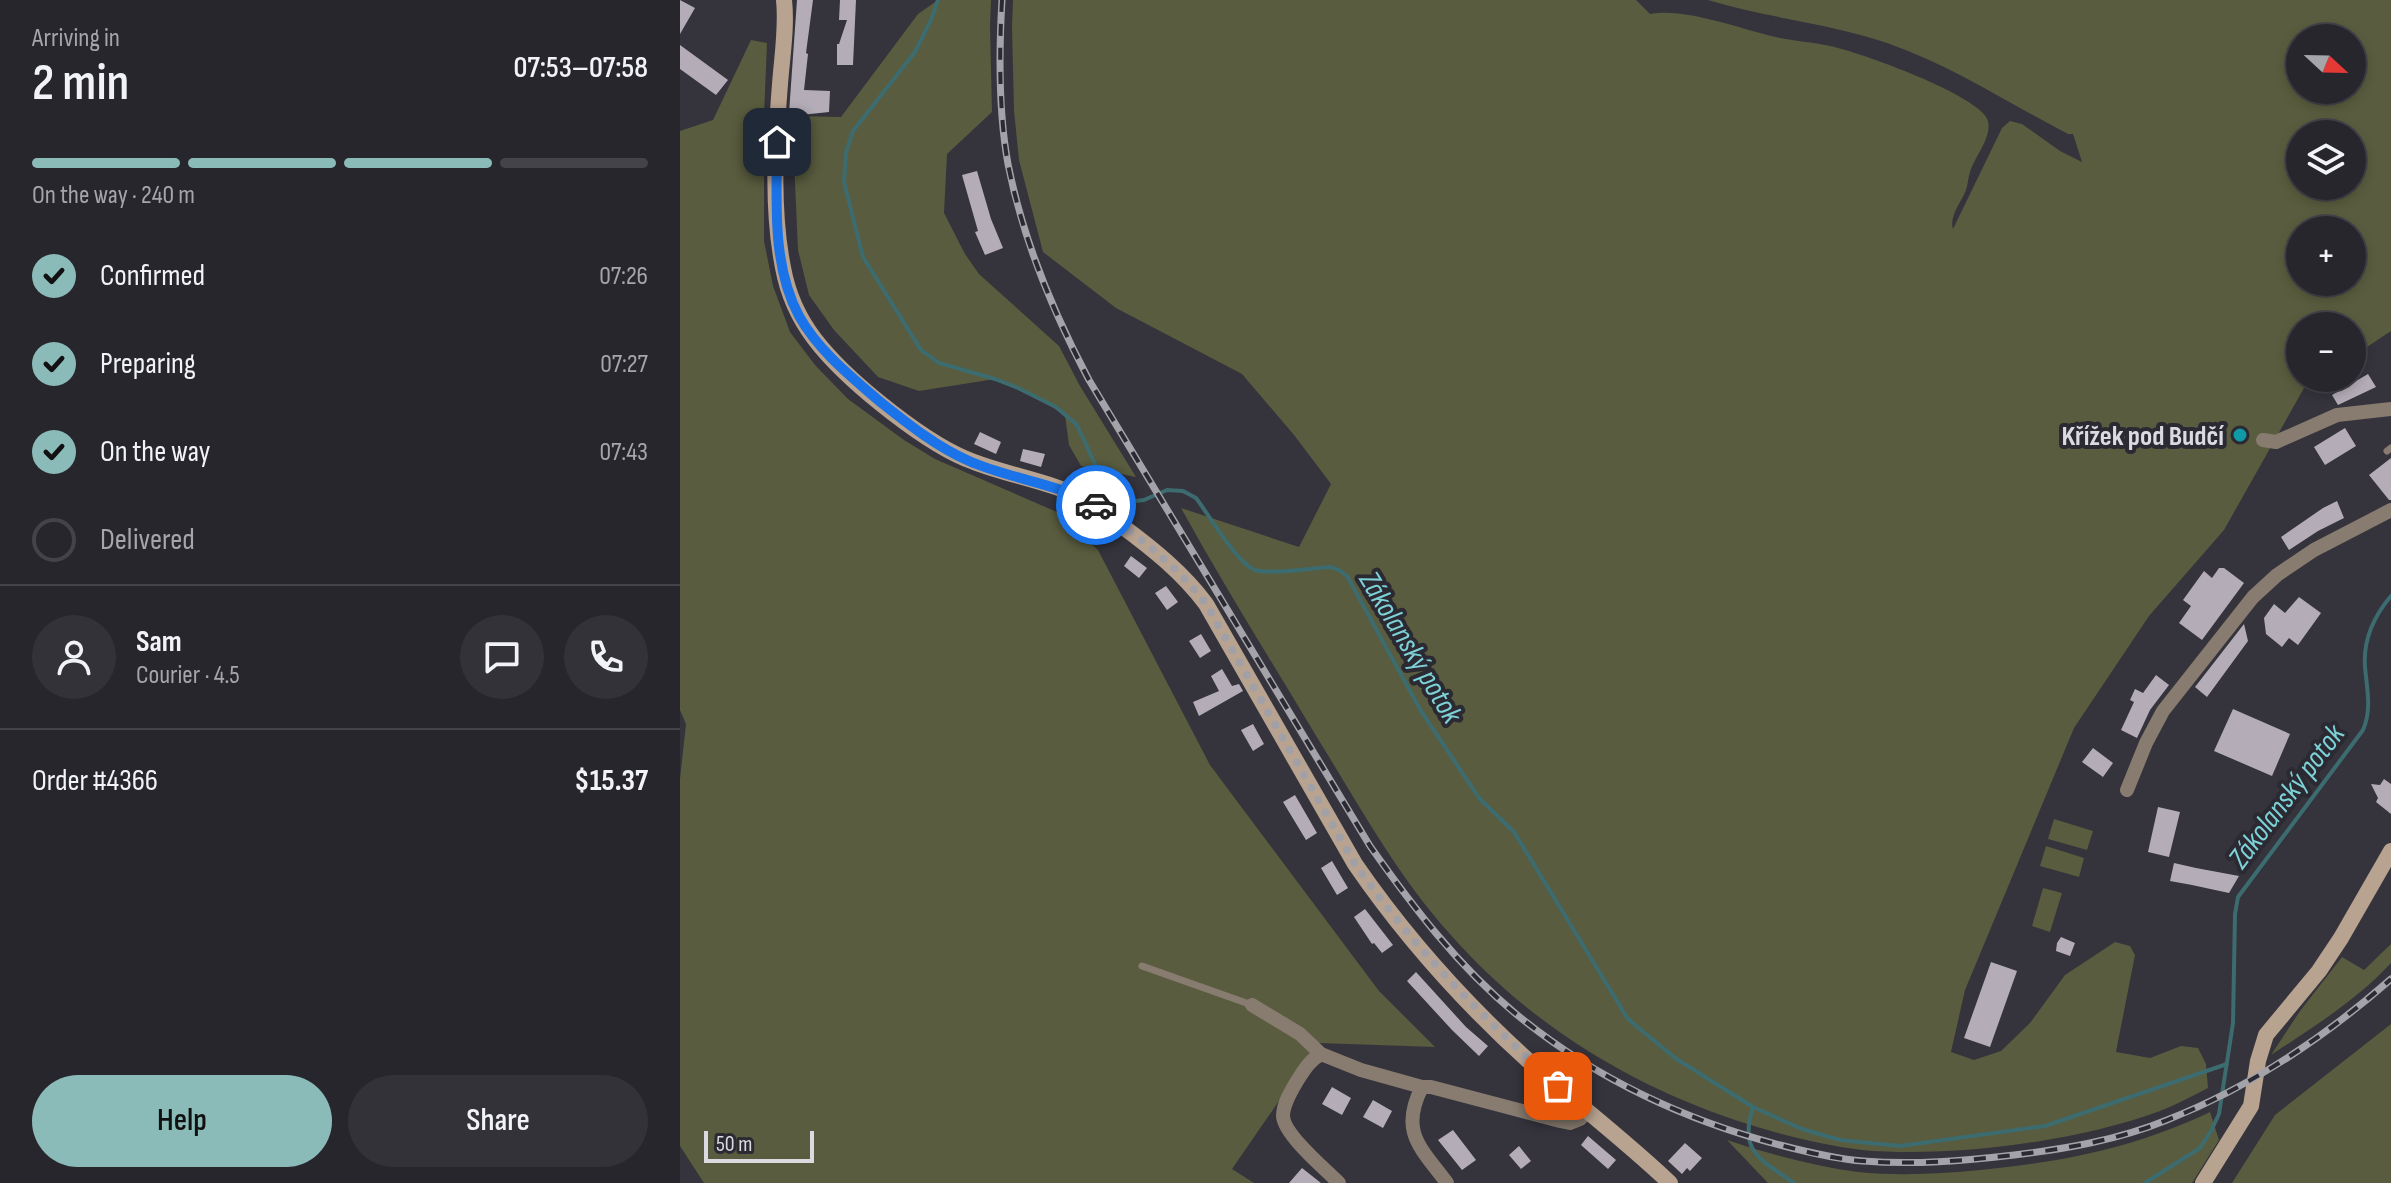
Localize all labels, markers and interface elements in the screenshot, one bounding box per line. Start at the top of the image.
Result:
text: Arriving in [32,23,120,54]
north arrow [2286,24,2366,104]
map controls [2286,24,2366,392]
text: 07:53–07:58 [513,50,648,86]
text: 2 min [32,52,129,115]
pin [743,108,811,176]
icon: home [755,120,799,164]
button: layers [2286,120,2366,200]
text: On the way · 240 m [32,180,195,211]
button: + [2286,216,2366,296]
icon: check [32,254,76,298]
text: Confirmed [100,258,205,294]
text: 07:26 [599,261,648,292]
button: − [2286,312,2366,392]
icon: check [32,342,76,386]
text: Preparing [100,346,196,382]
text: 07:27 [600,349,648,380]
place label: Křížek pod Budčí [2061,420,2224,453]
marker: Křížek pod Budčí [2231,426,2249,444]
icon: check [32,430,76,474]
text: On the way [100,434,210,470]
text: 07:43 [599,437,648,468]
courier [1056,465,1136,545]
icon: car [1074,483,1118,527]
text: Delivered [100,522,195,558]
water label: Zákolanský potok [1350,564,1470,731]
button: person [32,615,116,699]
button: chat [460,615,544,699]
button: phone [564,615,648,699]
text: Sam [136,624,182,660]
text: Courier · 4.5 [136,660,240,691]
water label: Zákolanský potok [2220,717,2353,877]
text: Order #4366 [32,763,158,799]
text: $15.37 [574,763,648,799]
pin [1524,1052,1592,1120]
icon: bag [1536,1064,1580,1108]
button: Help [32,1075,332,1167]
button: Share [348,1075,648,1167]
scale bar [704,1127,814,1163]
text: 50 m [716,1131,752,1158]

